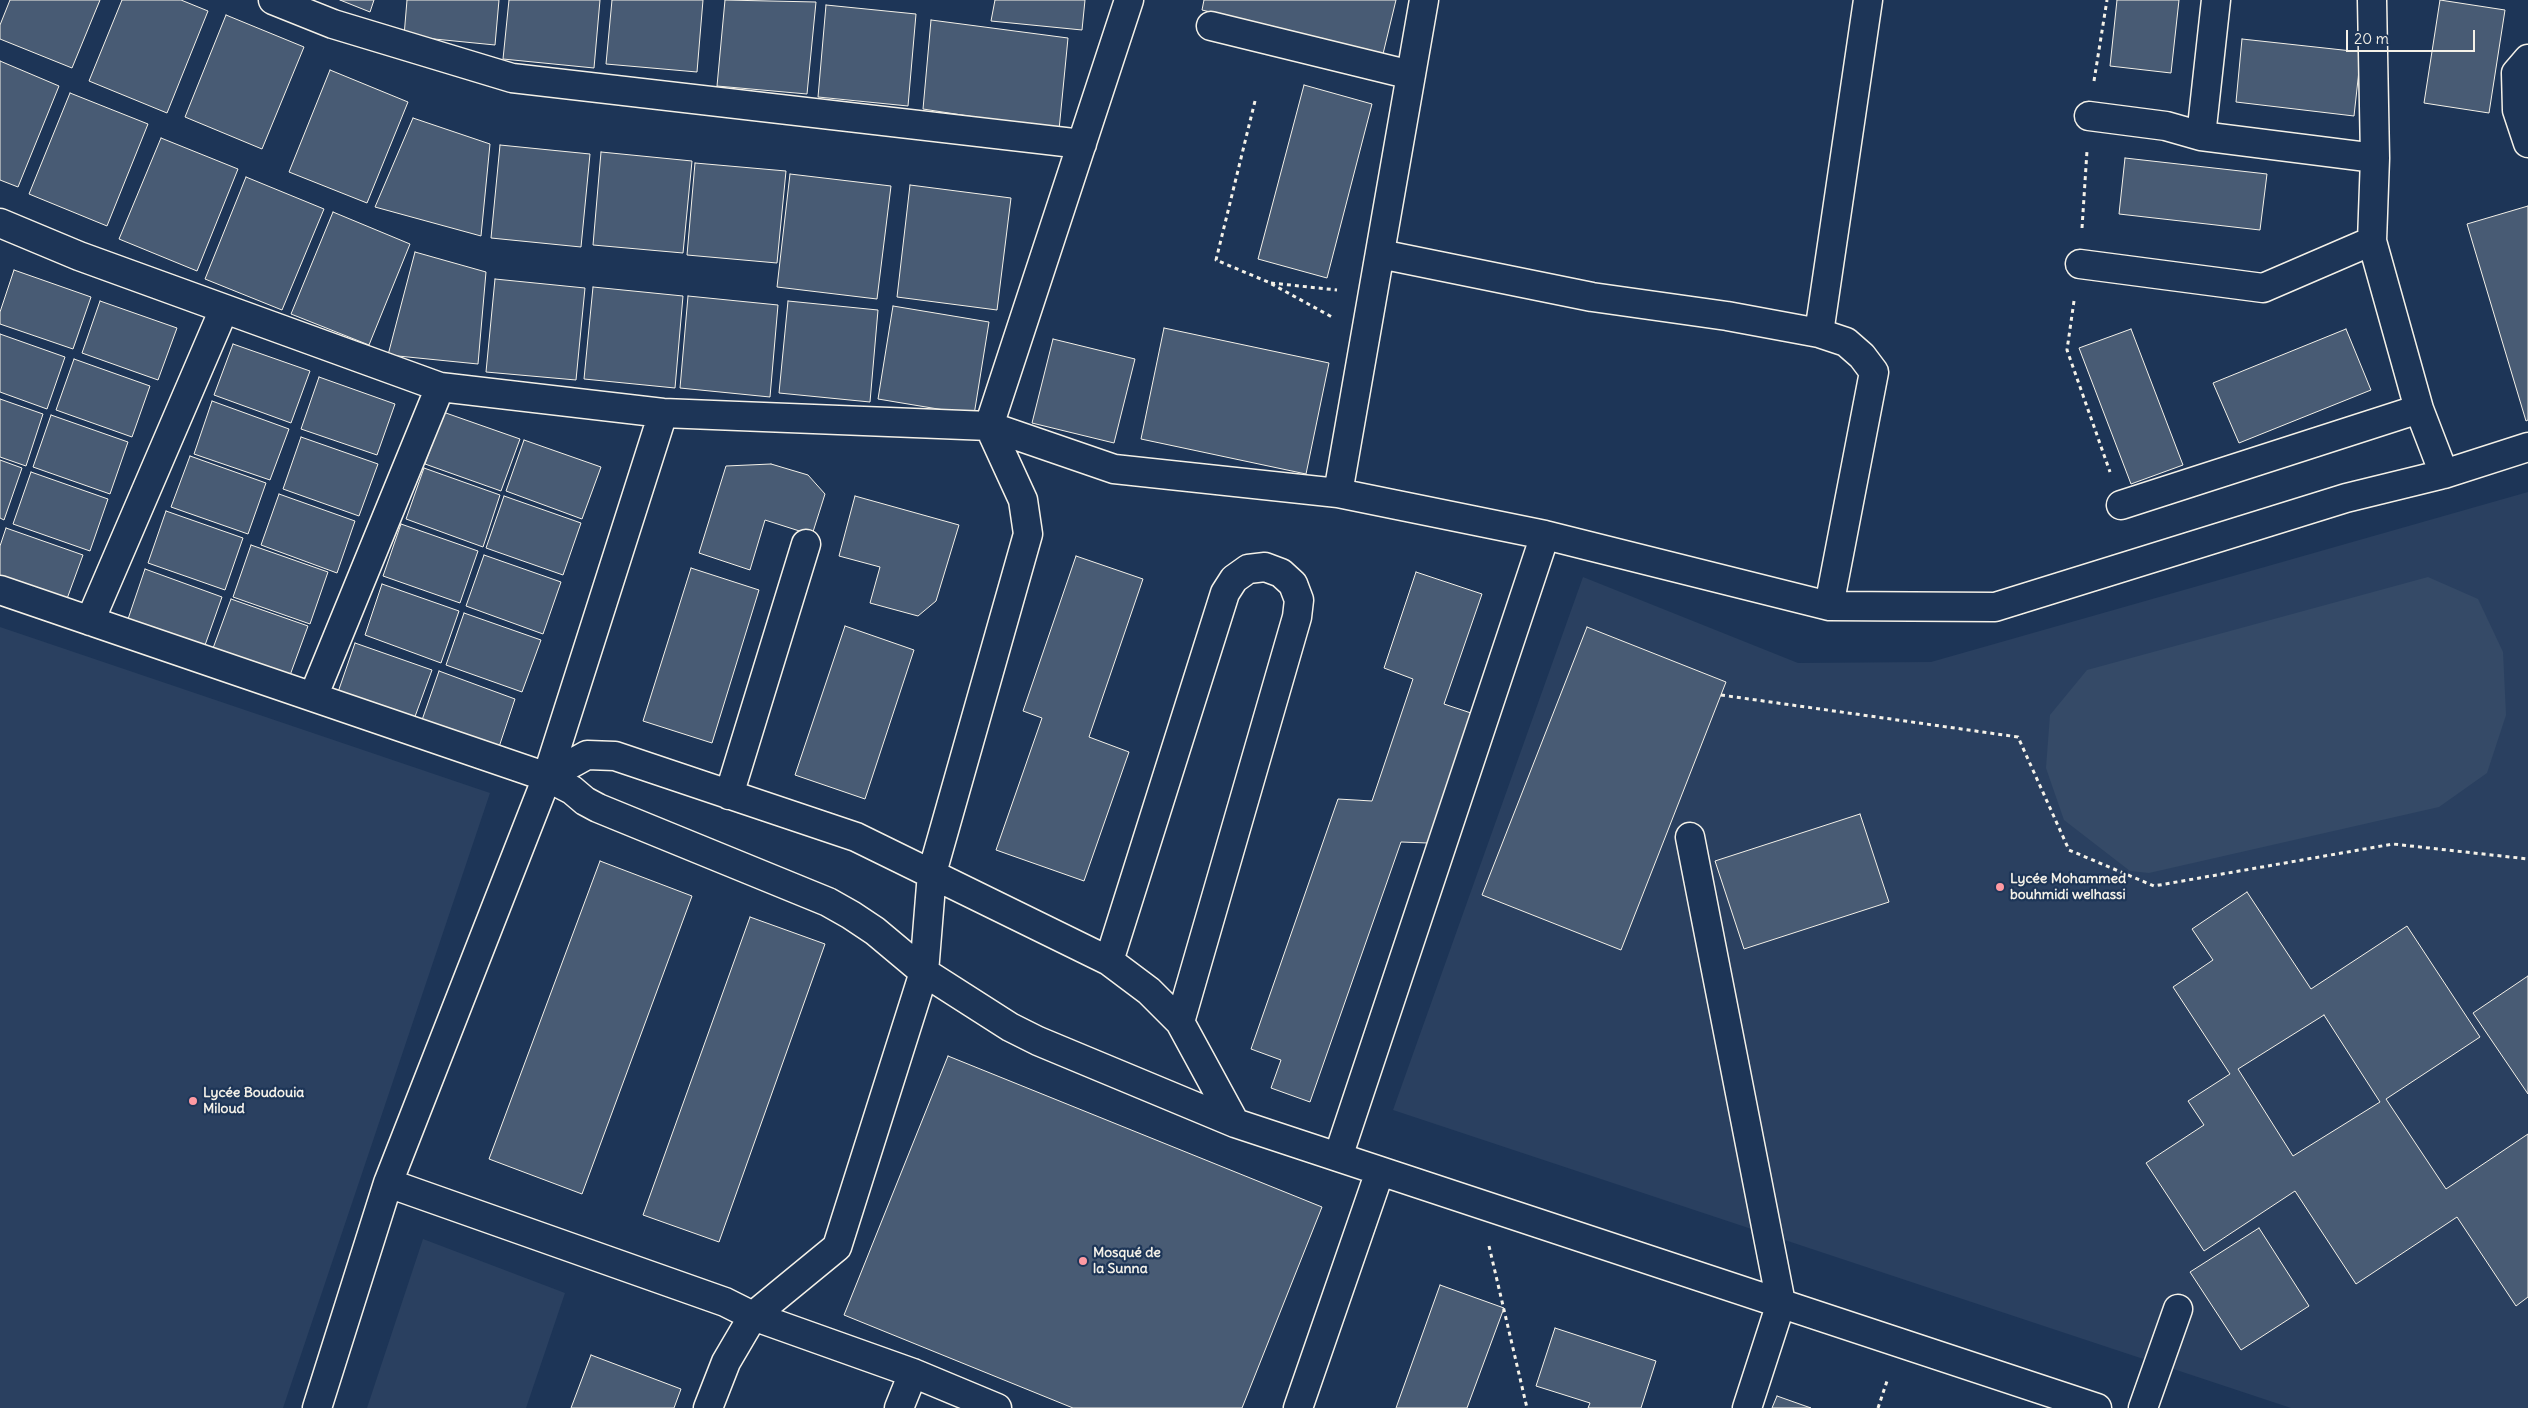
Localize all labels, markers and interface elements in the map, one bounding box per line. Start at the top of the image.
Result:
scale bar [2348,20,2477,52]
text: 20 m [2354,29,2389,48]
place label: Lycée Mohammed bouhmidi welhassi [2010,871,2126,904]
marker: Lycée Mohammed bouhmidi welhassi [1994,881,2006,893]
place label: Lycée Boudouia Miloud [203,1085,304,1118]
marker: Lycée Boudouia Miloud [187,1095,199,1107]
place label: Mosqué de la Sunna [1093,1245,1161,1278]
marker: Mosqué de la Sunna [1077,1255,1089,1267]

